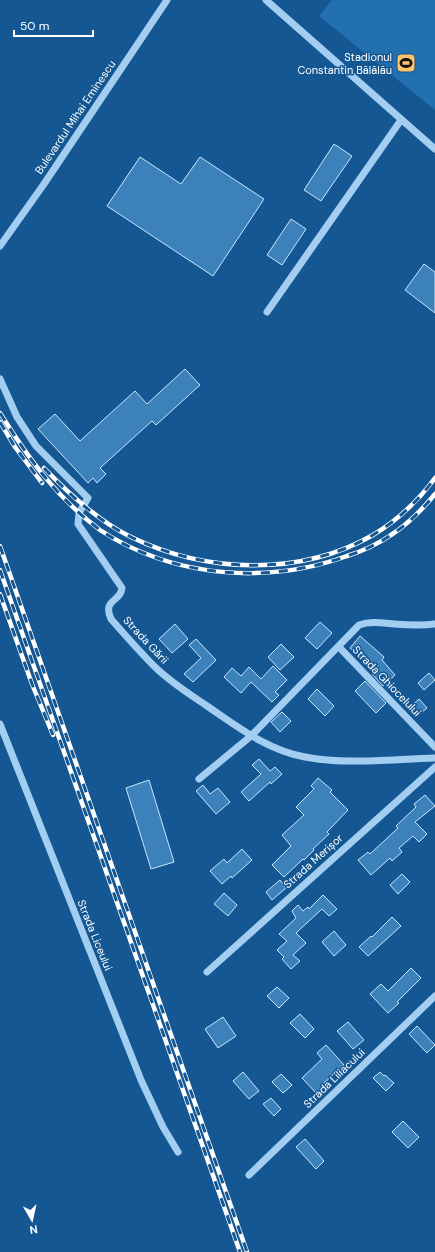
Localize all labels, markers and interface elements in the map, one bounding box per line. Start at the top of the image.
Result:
scale bar [14,12,93,38]
text: 50 m [20,18,49,34]
place label: Stadionul Constantin Bălălău [297,50,392,77]
sports icon: Stadionul Constantin Bălălău [395,52,417,74]
street label: Bulevardul Mihai Eminescu [32,57,118,177]
street label: Strada Gării [120,613,172,667]
street label: Strada Ghiocelului [350,643,424,719]
street label: Strada Merișor [280,831,346,891]
street label: Strada Liceului [74,897,116,973]
street label: Strada Liliacului [300,1045,368,1111]
north arrow [12,1200,52,1240]
text: N [29,1222,39,1237]

